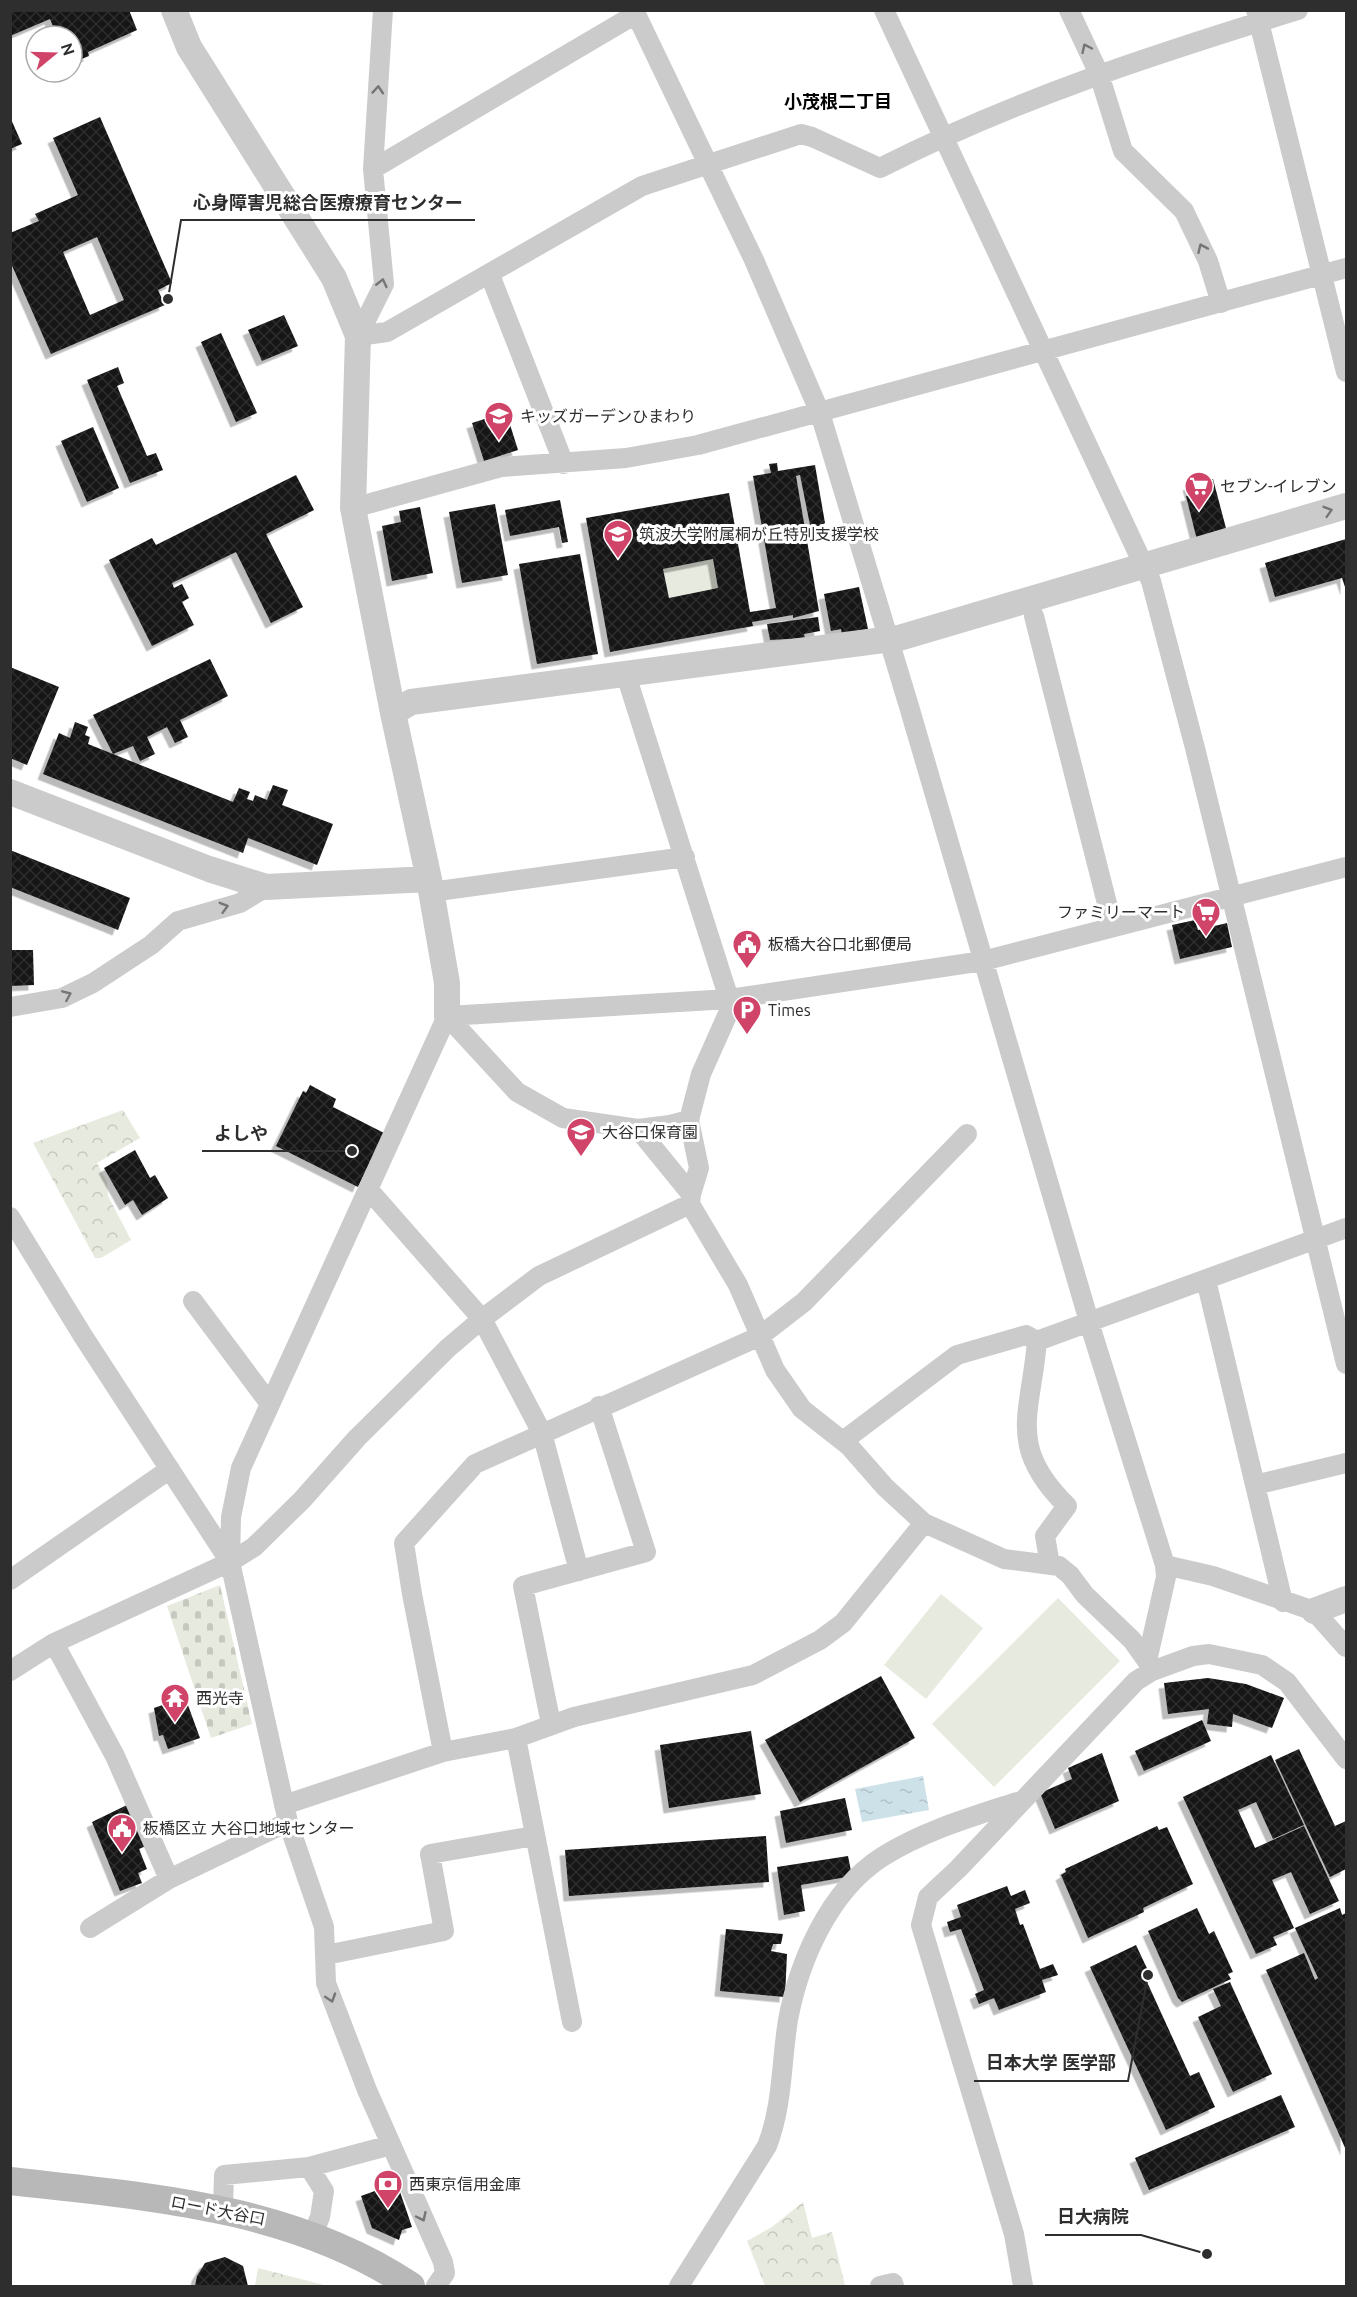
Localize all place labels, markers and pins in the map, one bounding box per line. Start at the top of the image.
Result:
callout: 心身障害児総合医療療育センター [181,184,475,220]
school or university icon: キッズガーデンひまわり [483,400,515,442]
place label: キッズガーデンひまわり [520,407,696,425]
supermarket icon: セブン-イレブン [1183,470,1215,512]
place label: セブン-イレブン [1220,477,1337,495]
school or university icon: 筑波大学附属桐が丘特別支援学校 [602,518,634,560]
place label: 筑波大学附属桐が丘特別支援学校 [639,525,879,543]
supermarket icon: ファミリーマート [1190,896,1222,938]
place label: ファミリーマート [1057,903,1185,921]
public building icon: 板橋大谷口北郵便局 [731,928,763,970]
place label: 板橋大谷口北郵便局 [768,935,912,953]
parking icon: Times [731,994,763,1036]
place label: Times [768,1001,811,1019]
callout: よしや [202,1115,280,1151]
school or university icon: 大谷口保育園 [565,1116,597,1158]
place label: 大谷口保育園 [602,1123,698,1141]
temple icon: 西光寺 [159,1682,191,1724]
place label: 西光寺 [196,1689,244,1707]
public building icon: 板橋区立 大谷口地域センター [106,1812,138,1854]
place label: 板橋区立 大谷口地域センター [143,1819,355,1837]
callout: 日本大学 医学部 [974,2045,1128,2081]
bank icon: 西東京信用金庫 [372,2168,404,2210]
place label: 西東京信用金庫 [409,2175,521,2193]
callout: 日大病院 [1045,2199,1141,2235]

